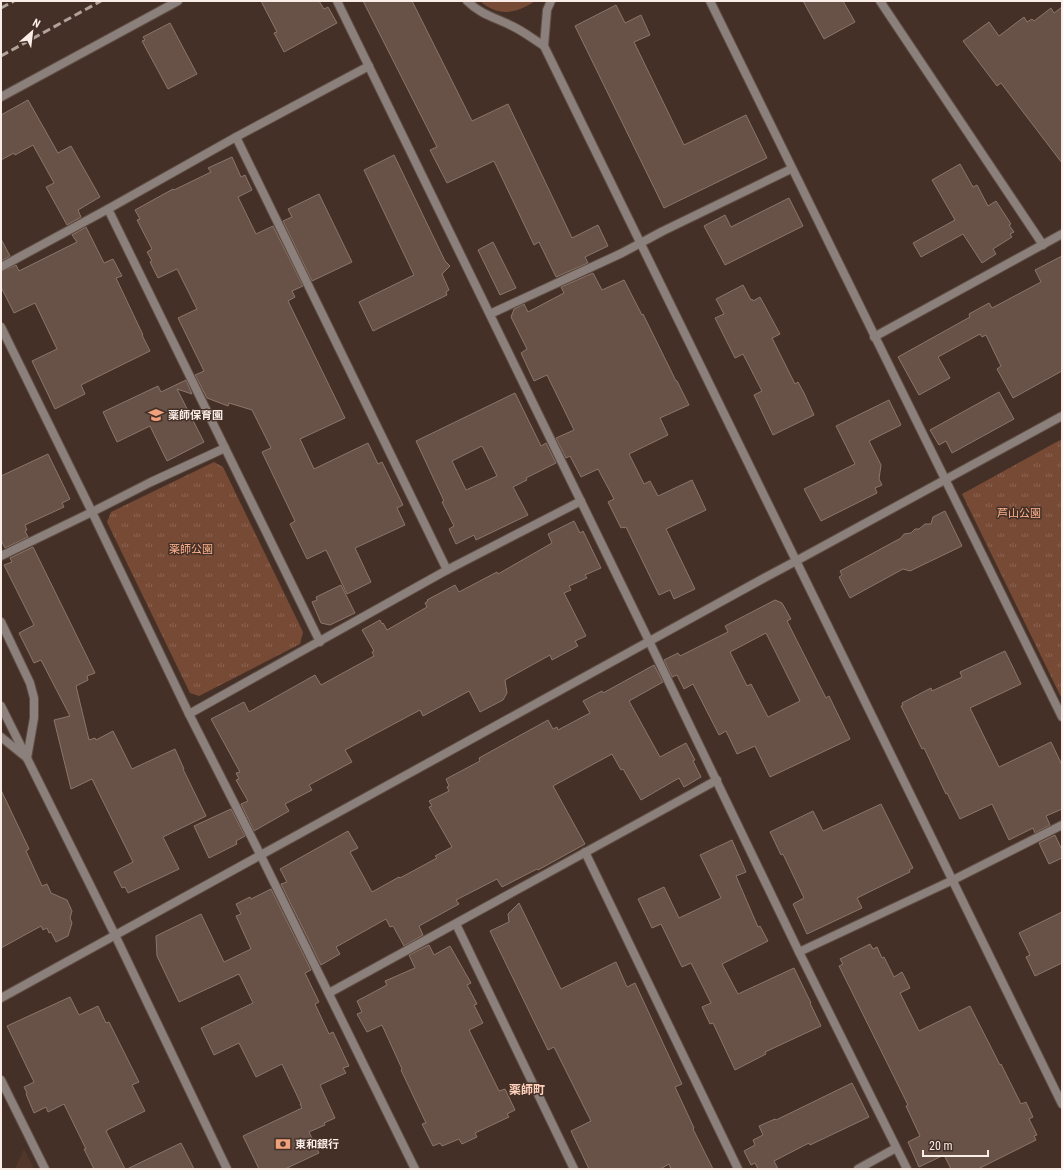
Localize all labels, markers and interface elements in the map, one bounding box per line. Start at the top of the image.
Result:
north arrow [12,12,52,52]
text: N [30,16,43,31]
school or university icon: 薬師保育園 [147,406,165,424]
place label: 薬師保育園 [168,409,223,422]
park label: 芦山公園 [997,507,1041,520]
park label: 薬師公園 [169,543,213,556]
district label: 薬師町 [509,1083,545,1097]
scale bar [923,1132,988,1158]
bank icon: 東和銀行 [274,1135,292,1153]
place label: 東和銀行 [295,1138,339,1151]
text: 20 m [929,1139,953,1153]

